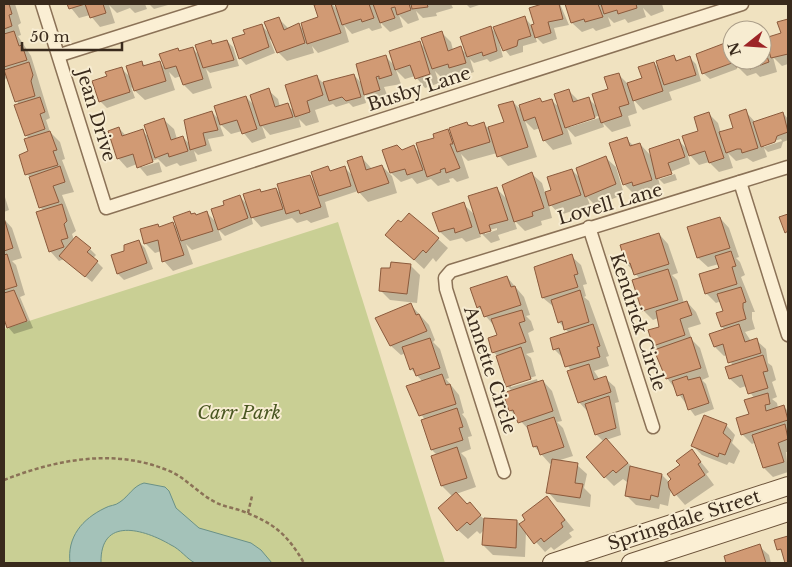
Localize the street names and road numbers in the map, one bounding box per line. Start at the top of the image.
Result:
street label: Busby Lane [365,62,473,116]
street label: Jean Drive [71,64,121,164]
street label: Lovell Lane [555,179,665,229]
street label: Kendrick Circle [605,250,671,394]
street label: Annette Circle [459,302,521,437]
street label: Springdale Street [605,485,763,555]

